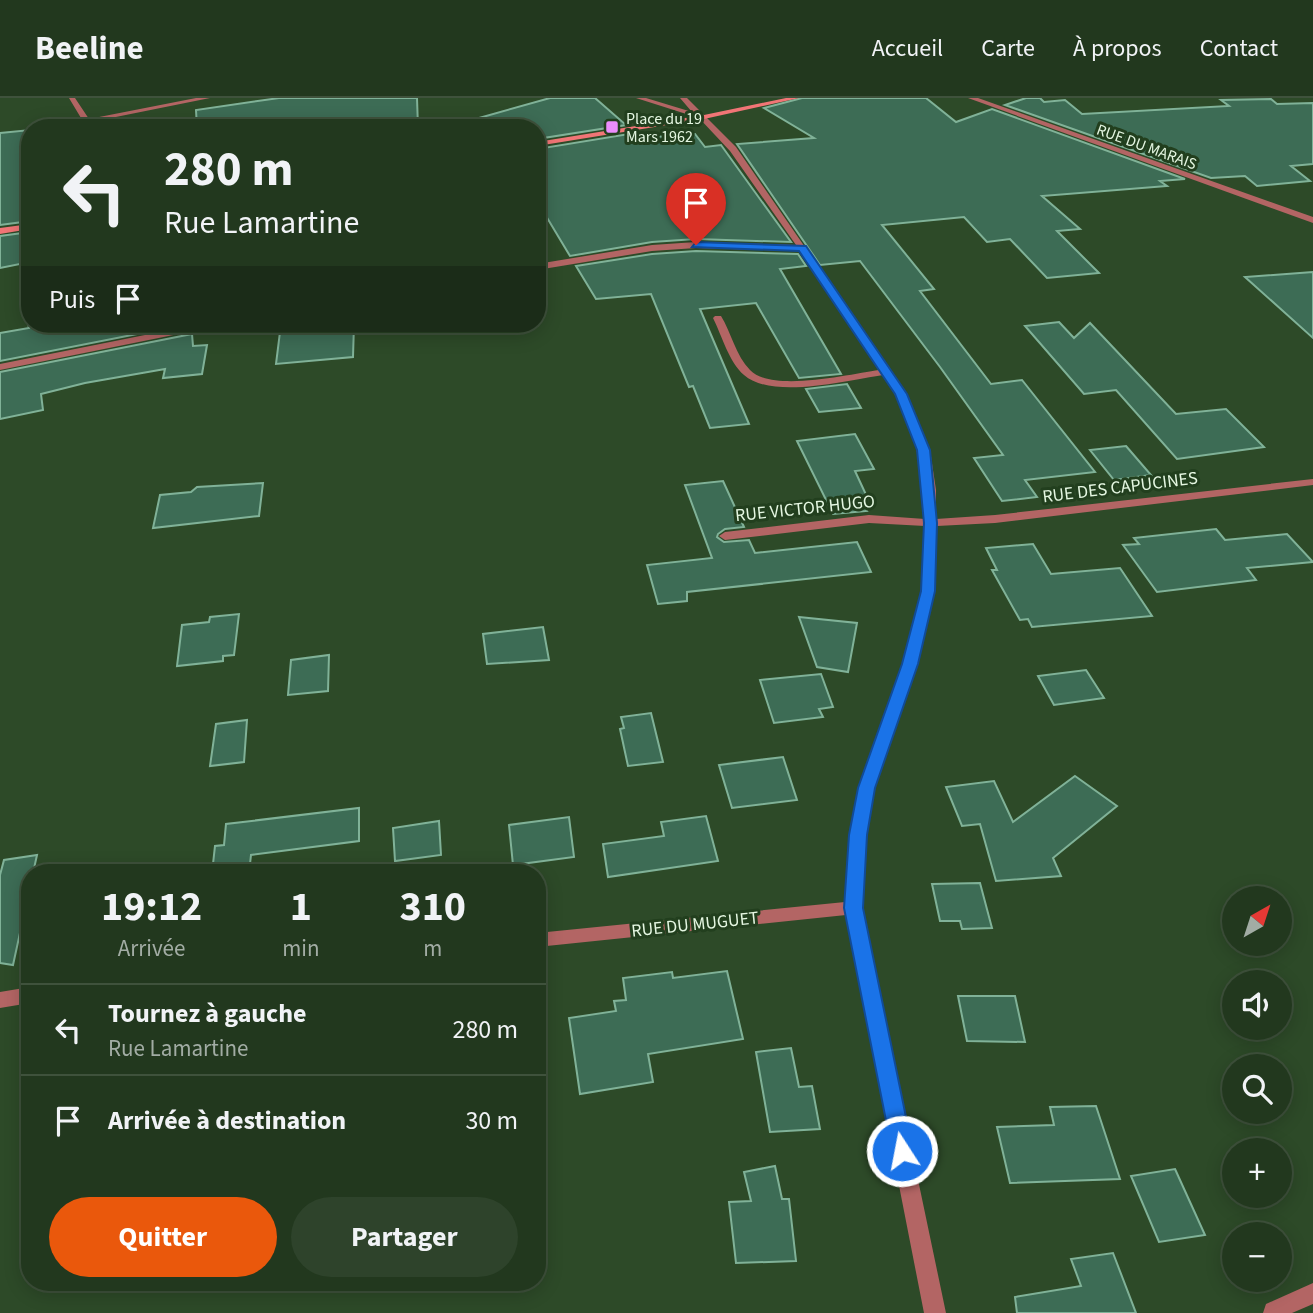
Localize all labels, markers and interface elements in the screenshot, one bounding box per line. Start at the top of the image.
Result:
text: Beeline [35,25,144,72]
text: Accueil [872,31,943,66]
text: Carte [981,31,1035,66]
text: À propos [1073,31,1162,66]
text: Contact [1200,31,1278,66]
place label: Place du 19 Mars 1962 [626,108,702,148]
marker: Place du 19 Mars 1962 [604,119,620,135]
street label: RUE DU MARAIS [1093,119,1200,175]
text: 280 m [164,135,293,205]
icon: left [49,147,140,238]
pin [666,173,726,245]
icon: arrive [677,184,715,222]
text: Rue Lamartine [164,200,359,246]
icon: arrive [109,280,147,318]
text: Puis [49,281,95,318]
street label: RUE DES CAPUCINES [1041,466,1199,509]
street label: RUE VICTOR HUGO [734,489,876,528]
text: 19:12 [101,877,202,937]
text: 1 [290,877,312,937]
text: 310 [399,877,466,937]
north arrow [1222,886,1292,956]
map controls [1222,886,1292,1292]
street label: RUE DU MUGUET [630,905,760,944]
text: Arrivée [118,932,185,965]
text: min [282,932,320,965]
text: m [423,932,442,965]
button: sound [1222,970,1292,1040]
text: Tournez à gauche [108,995,307,1032]
icon: left [49,1011,87,1049]
text: 280 m [452,1011,518,1048]
text: Rue Lamartine [108,1032,248,1065]
button: search [1222,1054,1292,1124]
icon: arrive [49,1102,87,1140]
text: Arrivée à destination [108,1102,346,1139]
text: 30 m [465,1102,518,1139]
position arrow [865,1114,939,1188]
button: + [1222,1138,1292,1208]
button: Quitter [49,1197,277,1277]
button: Partager [291,1197,518,1277]
button: − [1222,1222,1292,1292]

